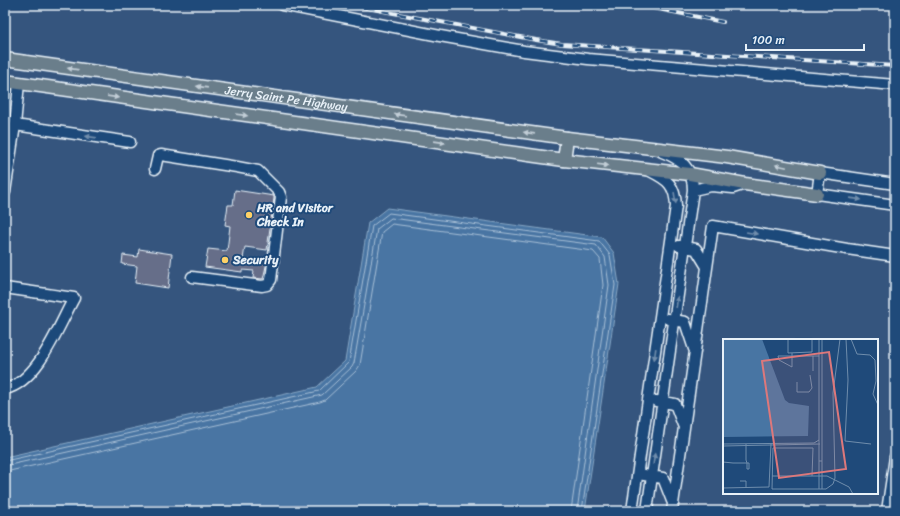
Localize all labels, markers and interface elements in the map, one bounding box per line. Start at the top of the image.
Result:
scale bar [746,26,864,52]
text: 100 m [752,29,785,51]
one-way arrow [67,66,79,72]
street label: Jerry Saint Pe Highway [223,79,350,118]
one-way arrow [196,84,208,90]
one-way arrow [107,94,119,100]
one-way arrow [236,111,248,118]
one-way arrow [394,112,406,118]
one-way arrow [523,130,535,136]
one-way arrow [85,134,97,140]
one-way arrow [434,139,446,145]
one-way arrow [596,162,609,168]
one-way arrow [775,163,787,169]
one-way arrow [672,191,678,204]
one-way arrow [849,196,862,202]
place label: HR and Visitor Check In [256,197,334,233]
marker: HR and Visitor Check In [244,210,254,220]
one-way arrow [746,230,758,236]
place label: Security [232,249,279,271]
marker: Security [220,255,230,265]
one-way arrow [674,296,680,308]
inset map [723,339,878,494]
one-way arrow [652,348,658,360]
one-way arrow [651,452,657,465]

